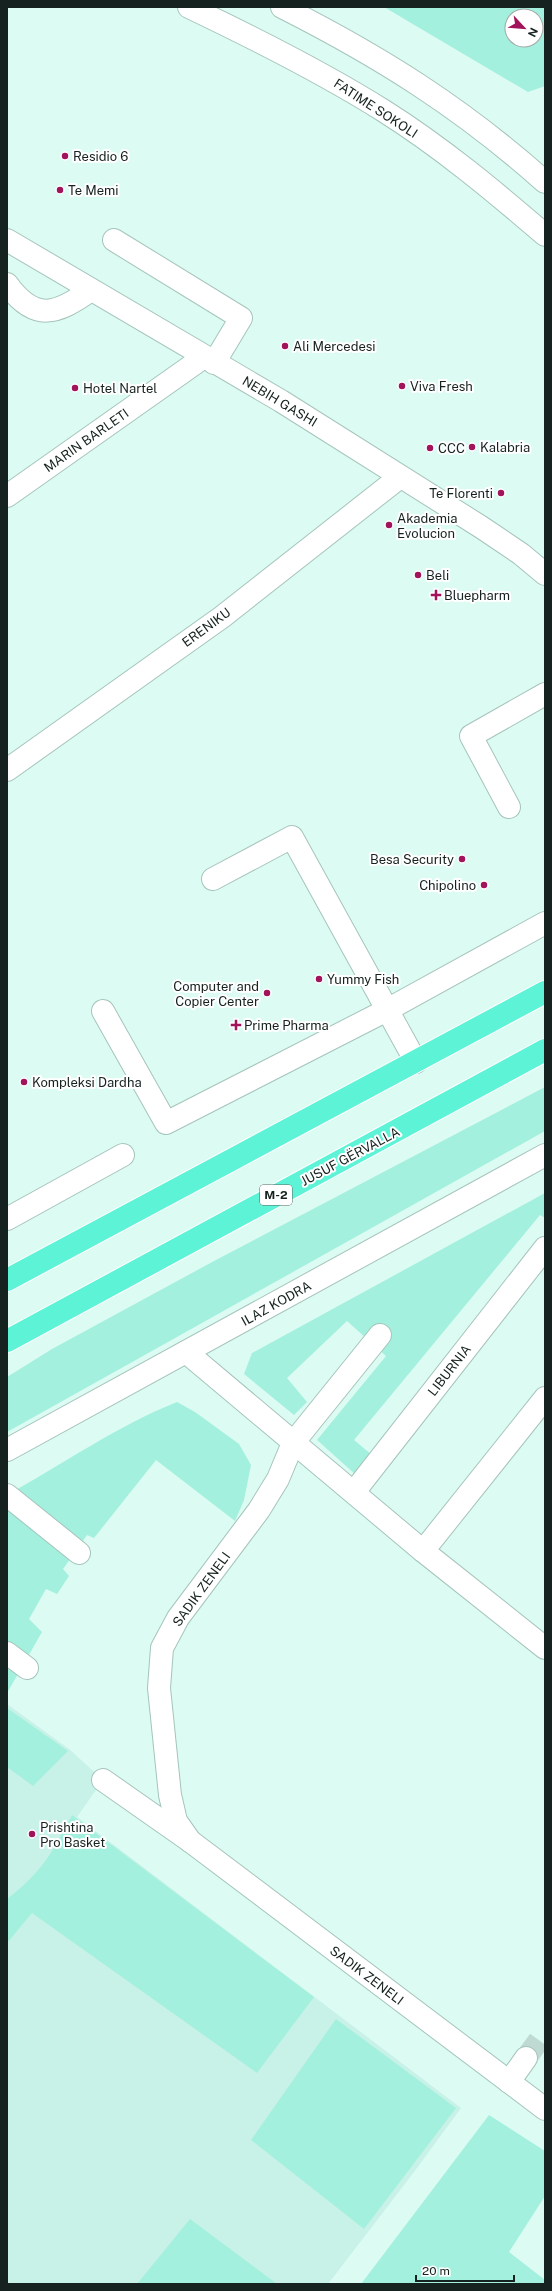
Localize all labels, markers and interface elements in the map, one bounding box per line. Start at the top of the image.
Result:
north arrow [504,8,544,48]
text: N [526,26,540,39]
street label: FATIME SOKOLI [331,76,420,141]
place label: Residio 6 [73,149,128,164]
marker: Residio 6 [60,151,70,161]
place label: Te Memi [68,183,119,198]
marker: Te Memi [55,185,65,195]
place label: Ali Mercedesi [293,339,376,354]
marker: Ali Mercedesi [280,341,290,351]
street label: NEBIH GASHI [240,373,320,430]
place label: Viva Fresh [410,379,473,394]
place label: Hotel Nartel [83,381,157,396]
marker: Viva Fresh [397,381,407,391]
marker: Hotel Nartel [70,383,80,393]
street label: MARIN BARLETI [41,406,132,475]
place label: Kalabria [480,440,530,455]
place label: CCC [438,441,465,456]
marker: Kalabria [467,442,477,452]
marker: CCC [425,443,435,453]
place label: Te Florenti [429,486,493,501]
marker: Te Florenti [496,488,506,498]
place label: Akademia Evolucion [397,511,457,541]
marker: Akademia Evolucion [384,520,394,530]
place label: Beli [426,568,449,583]
marker: Beli [413,570,423,580]
place label: Bluepharm [444,588,510,603]
marker: Bluepharm [431,590,441,600]
street label: ERENIKU [179,605,233,650]
place label: Besa Security [370,852,454,867]
marker: Besa Security [457,854,467,864]
place label: Chipolino [419,878,476,893]
marker: Chipolino [479,880,489,890]
place label: Yummy Fish [327,972,399,987]
marker: Yummy Fish [314,974,324,984]
place label: Computer and Copier Center [173,979,259,1009]
marker: Computer and Copier Center [262,988,272,998]
place label: Prime Pharma [244,1018,329,1033]
marker: Prime Pharma [231,1020,241,1030]
place label: Kompleksi Dardha [32,1075,142,1090]
marker: Kompleksi Dardha [19,1077,29,1087]
street label: JUSUF GËRVALLA [298,1124,402,1189]
road number: M-2 [260,1185,292,1205]
street label: ILAZ KODRA [239,1278,314,1329]
street label: LIBURNIA [425,1342,474,1399]
street label: SADIK ZENELI [169,1549,233,1629]
place label: Prishtina Pro Basket [40,1820,105,1850]
marker: Prishtina Pro Basket [27,1829,37,1839]
street label: SADIK ZENELI [327,1943,406,2008]
scale bar [416,2257,514,2283]
text: 20 m [422,2264,450,2278]

